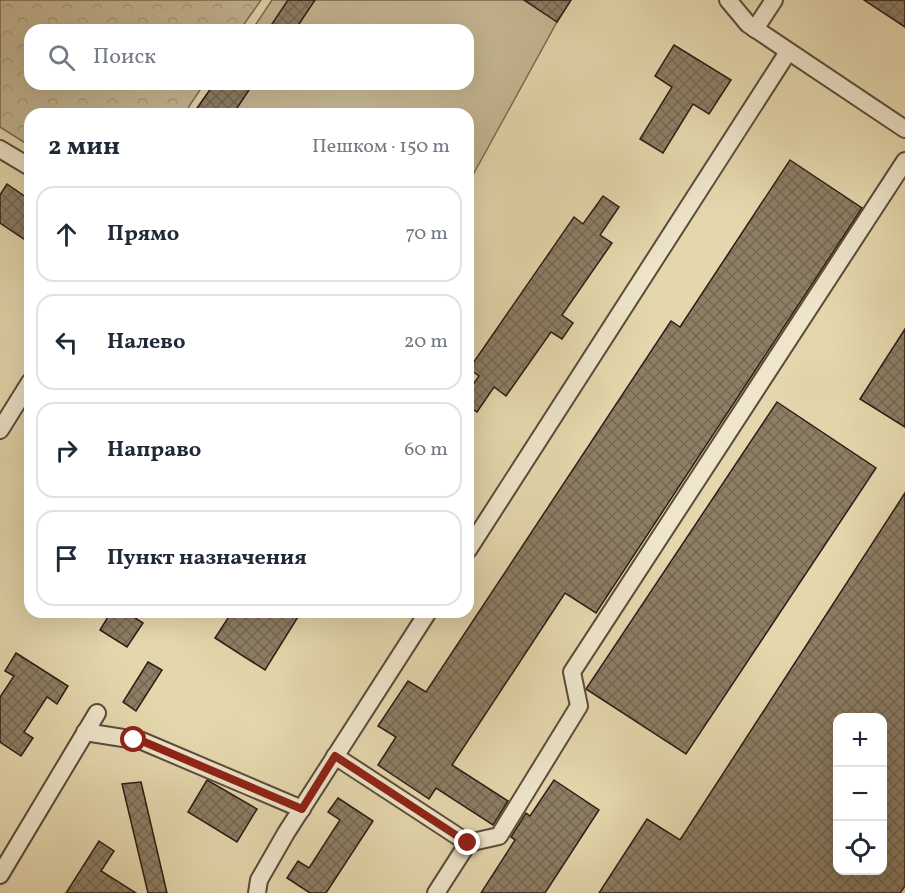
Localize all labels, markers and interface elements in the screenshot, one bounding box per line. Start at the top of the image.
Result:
search box [24,24,474,90]
icon: search [45,41,78,74]
text: Поиск [93,42,156,73]
text: 2 мин [48,129,120,165]
text: Пешком · 150 m [312,133,450,161]
icon: ahead [50,218,83,251]
text: Прямо [107,219,179,250]
text: 70 m [405,220,448,248]
icon: left [50,326,83,359]
text: Налево [107,327,186,358]
text: 20 m [404,328,448,356]
icon: right [50,434,83,467]
text: Направо [107,435,201,466]
text: 60 m [404,436,448,464]
icon: arrive [50,542,83,575]
text: Пункт назначения [107,543,307,574]
map controls [833,713,887,875]
button: + [833,713,887,767]
route start [120,726,146,752]
button: − [833,767,887,821]
button: locate [833,821,887,875]
route end [454,829,480,855]

